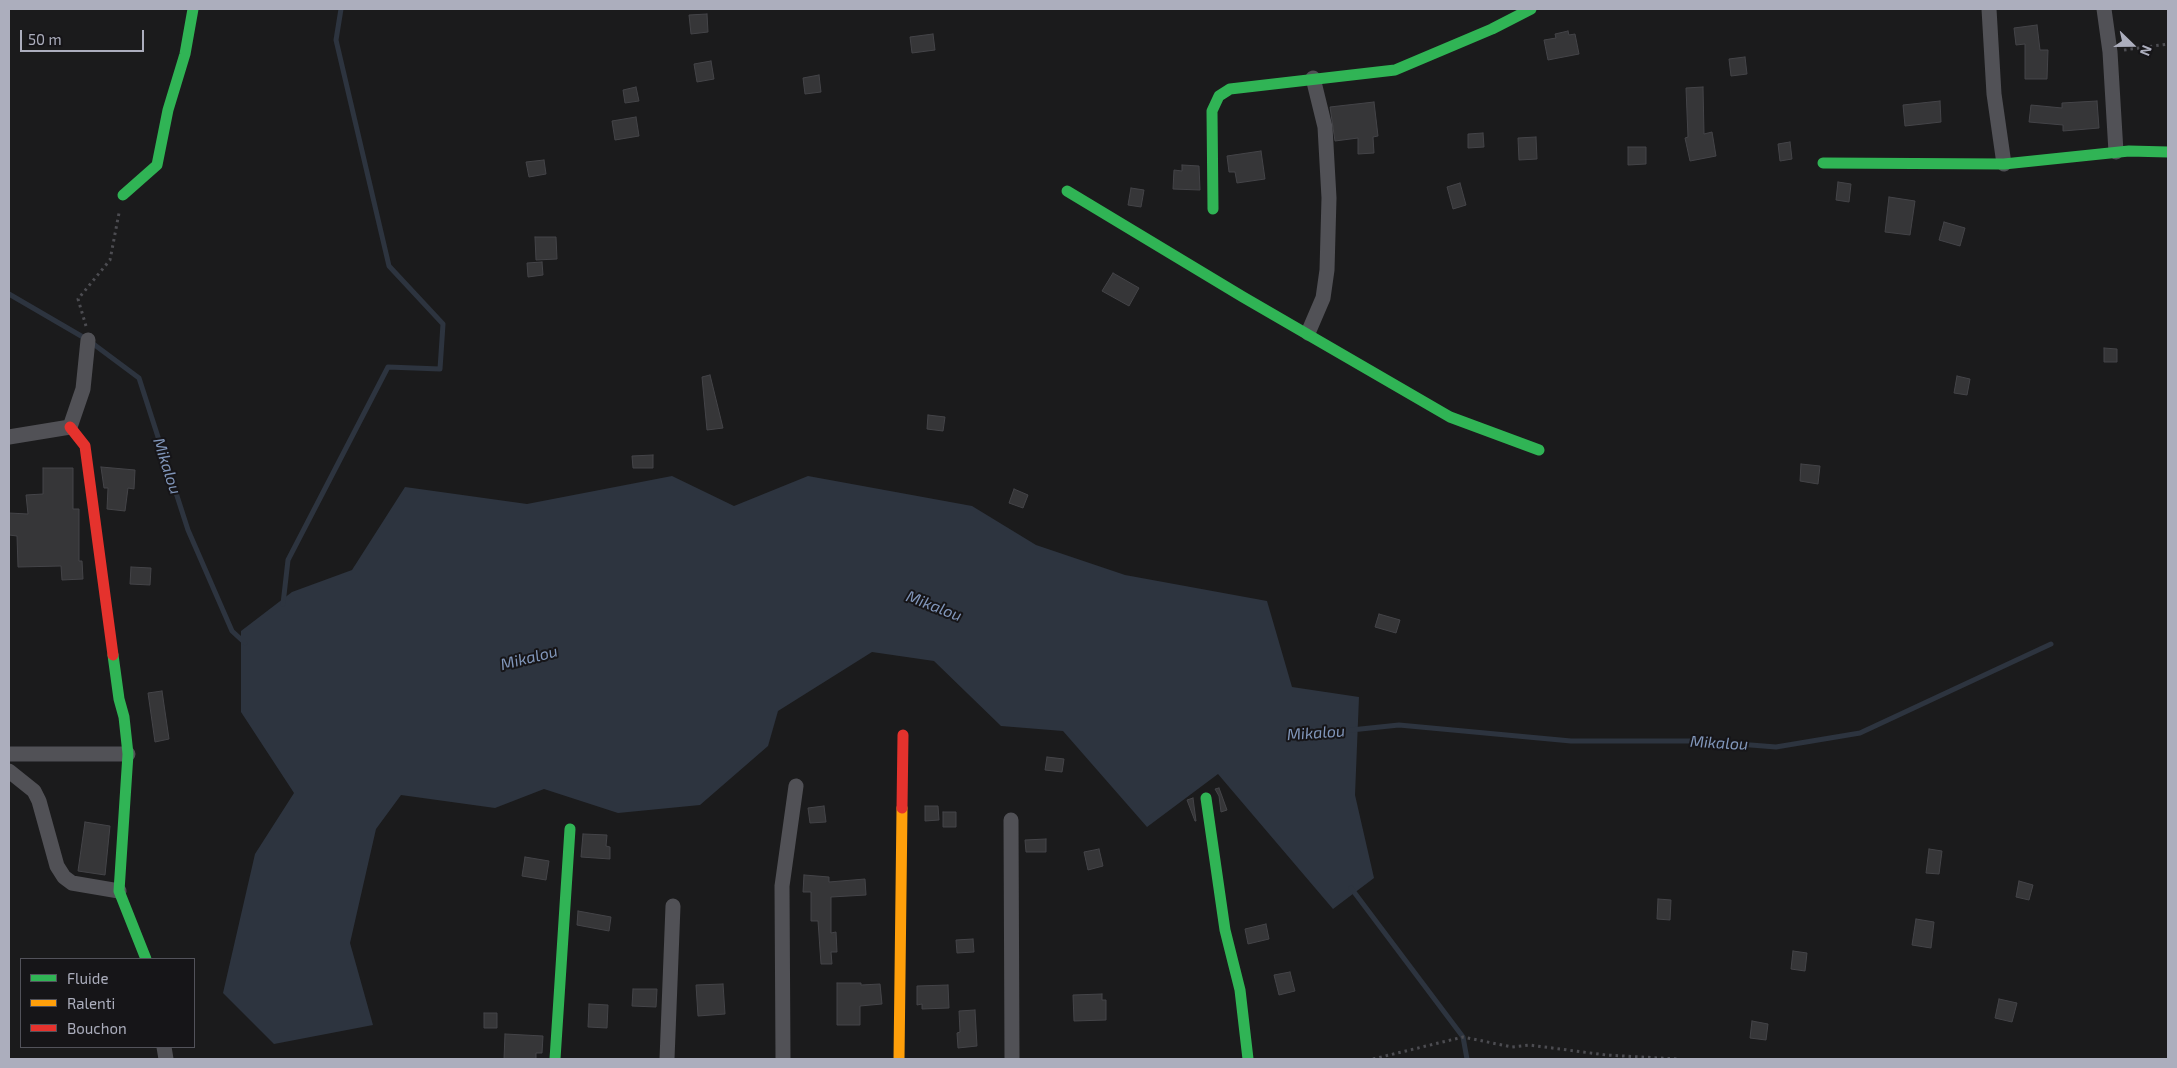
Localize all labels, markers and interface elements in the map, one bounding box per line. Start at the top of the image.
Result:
scale bar [22,20,146,52]
north arrow [2107,20,2157,70]
text: 50 m [28,30,62,48]
text: N [2137,43,2156,59]
water label: Mikalou [149,435,185,497]
water label: Mikalou [903,587,965,625]
water label: Mikalou [498,642,560,674]
water label: Mikalou [1286,721,1346,745]
water label: Mikalou [1689,732,1749,754]
legend [20,958,195,1048]
text: Fluide [67,969,108,987]
text: Ralenti [67,994,115,1012]
text: Bouchon [67,1019,127,1037]

